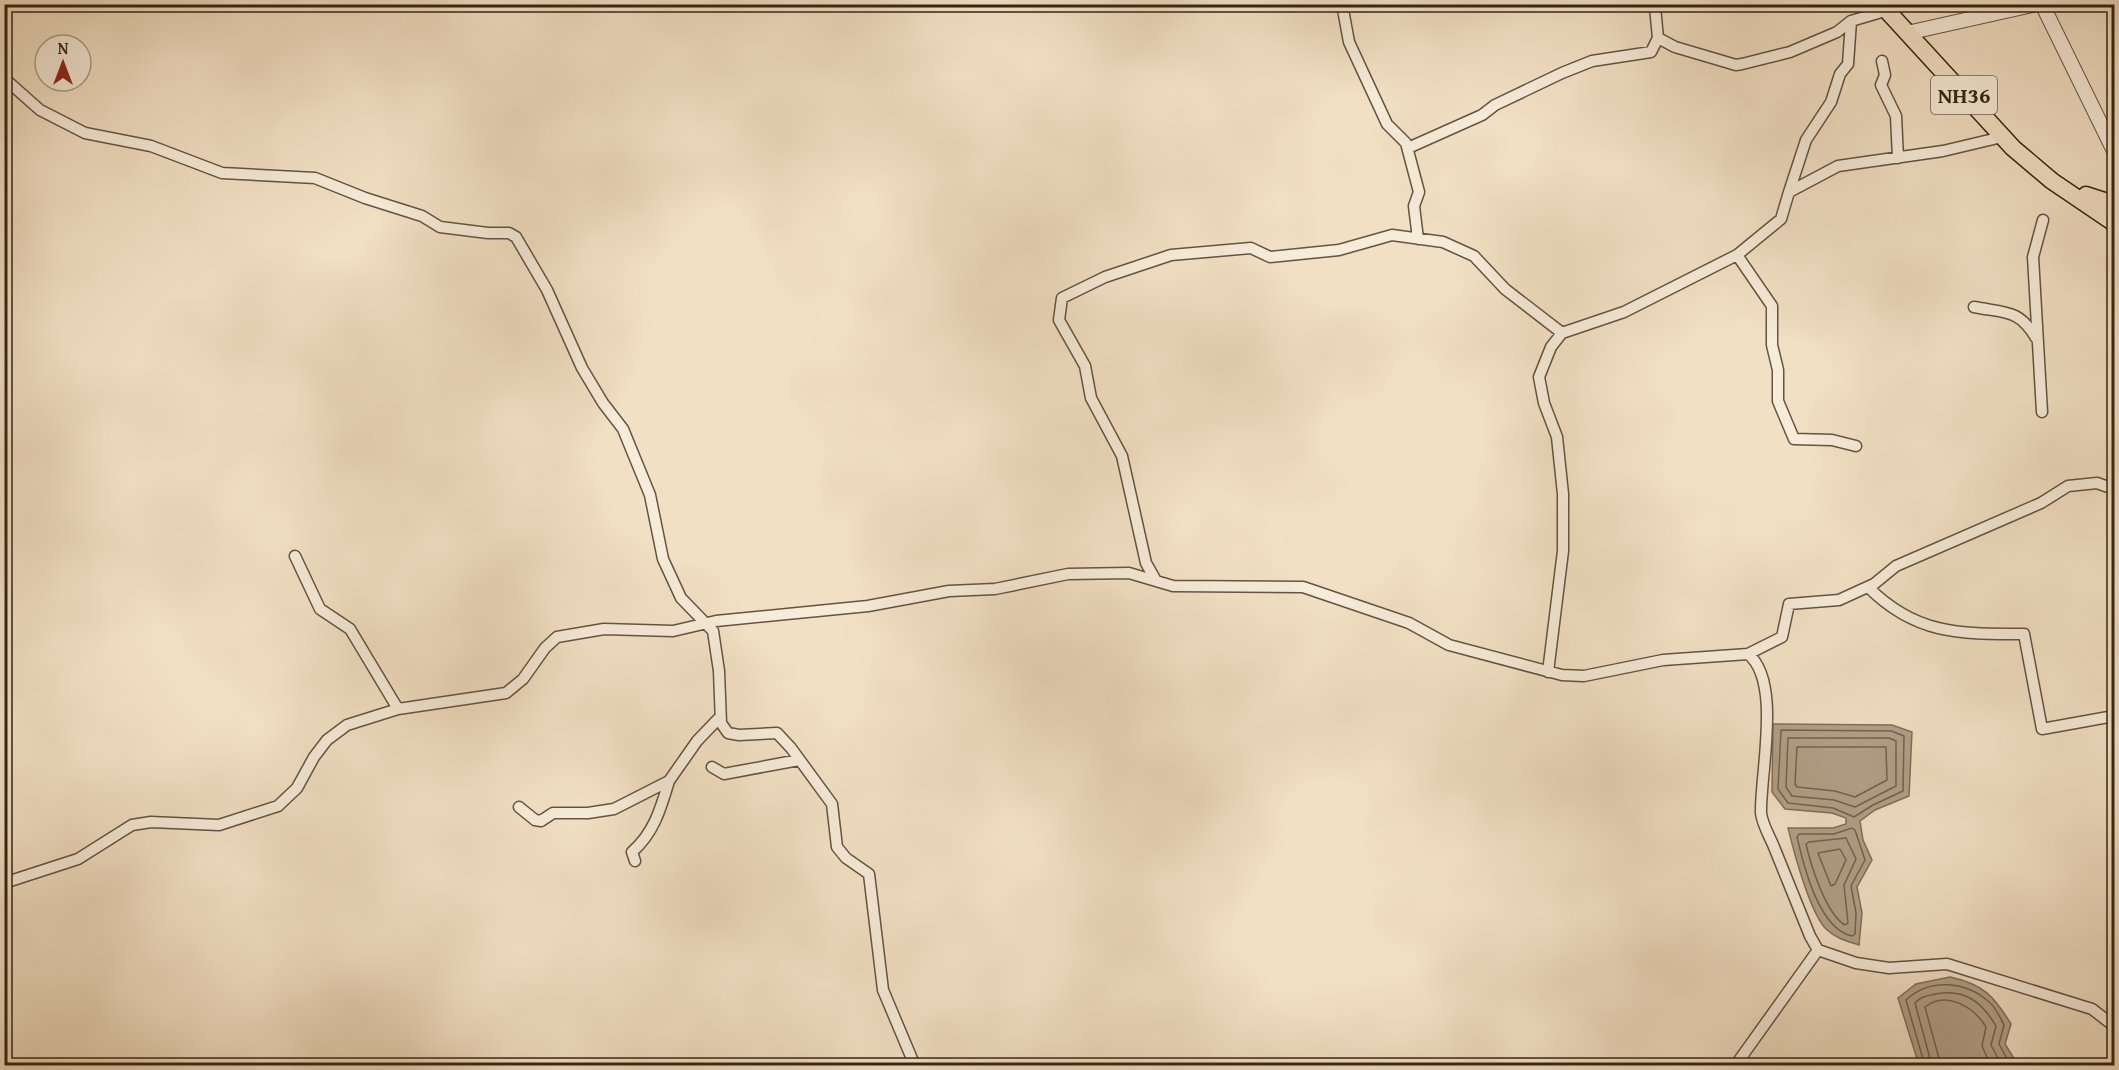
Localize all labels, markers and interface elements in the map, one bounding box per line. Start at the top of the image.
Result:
north arrow [33,33,93,93]
text: N [58,36,69,60]
road number: NH36 [1931,76,1997,114]

